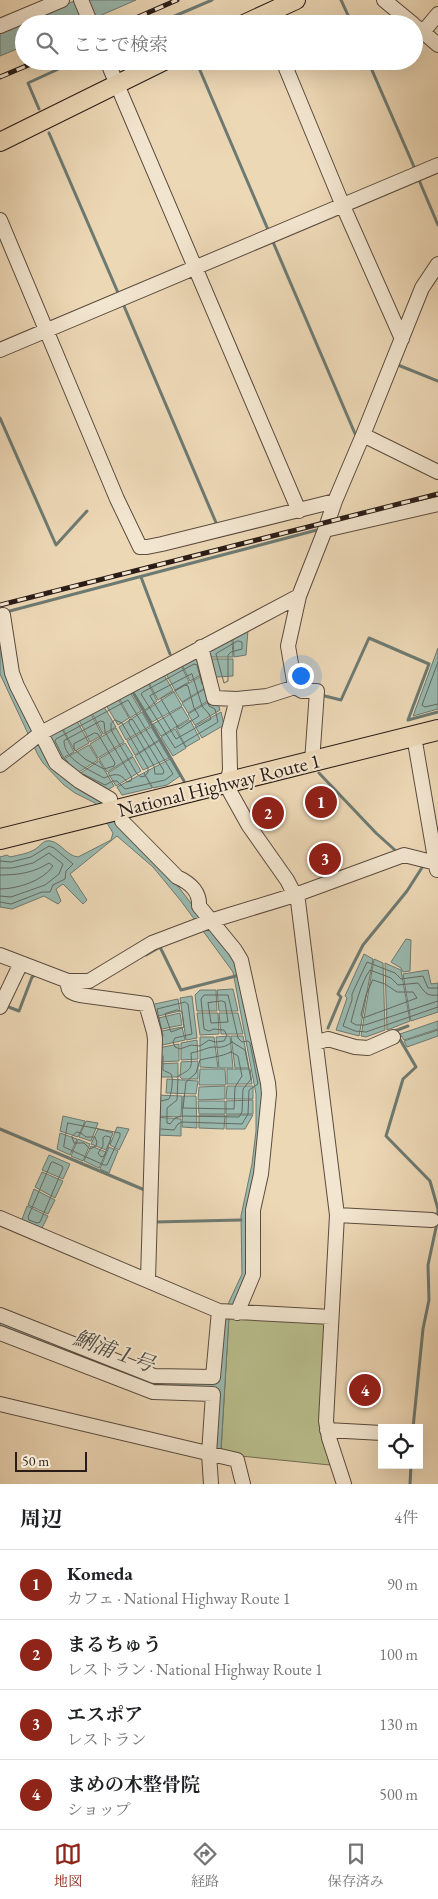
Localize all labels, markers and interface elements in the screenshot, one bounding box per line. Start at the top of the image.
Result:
search box [15,15,423,70]
icon: search [33,29,61,57]
text: ここで検索 [73,32,168,57]
your location [288,663,314,689]
street label: National Highway Route 1 [115,748,323,822]
pin: 1 [305,783,337,821]
pin: 2 [252,794,284,832]
pin: 3 [309,840,341,878]
water label: 鯏浦１号 [70,1323,160,1378]
pin: 4 [349,1371,381,1409]
map controls [378,1424,423,1469]
button: locate [378,1424,423,1469]
scale bar [15,1449,88,1472]
text: 50 m [22,1452,49,1470]
text: 周辺 [20,1505,62,1532]
text: 4件 [394,1507,418,1528]
text: Komeda [67,1561,133,1586]
text: 1 [32,1574,40,1595]
text: 90 m [387,1574,418,1595]
text: カフェ · National Highway Route 1 [67,1588,290,1609]
text: まるちゅう [67,1632,162,1657]
text: 2 [32,1644,40,1665]
text: 100 m [379,1644,418,1665]
text: レストラン · National Highway Route 1 [67,1659,323,1680]
text: エスポア [67,1702,143,1727]
text: 3 [32,1714,40,1735]
text: 130 m [379,1714,418,1735]
text: レストラン [67,1729,147,1750]
text: まめの木整骨院 [67,1772,200,1797]
text: 4 [32,1784,40,1805]
text: 500 m [379,1784,418,1805]
text: ショップ [67,1799,131,1820]
tab: 地図 [54,1840,82,1890]
tab: 経路 [191,1840,219,1890]
tab: 保存済み [328,1840,384,1890]

